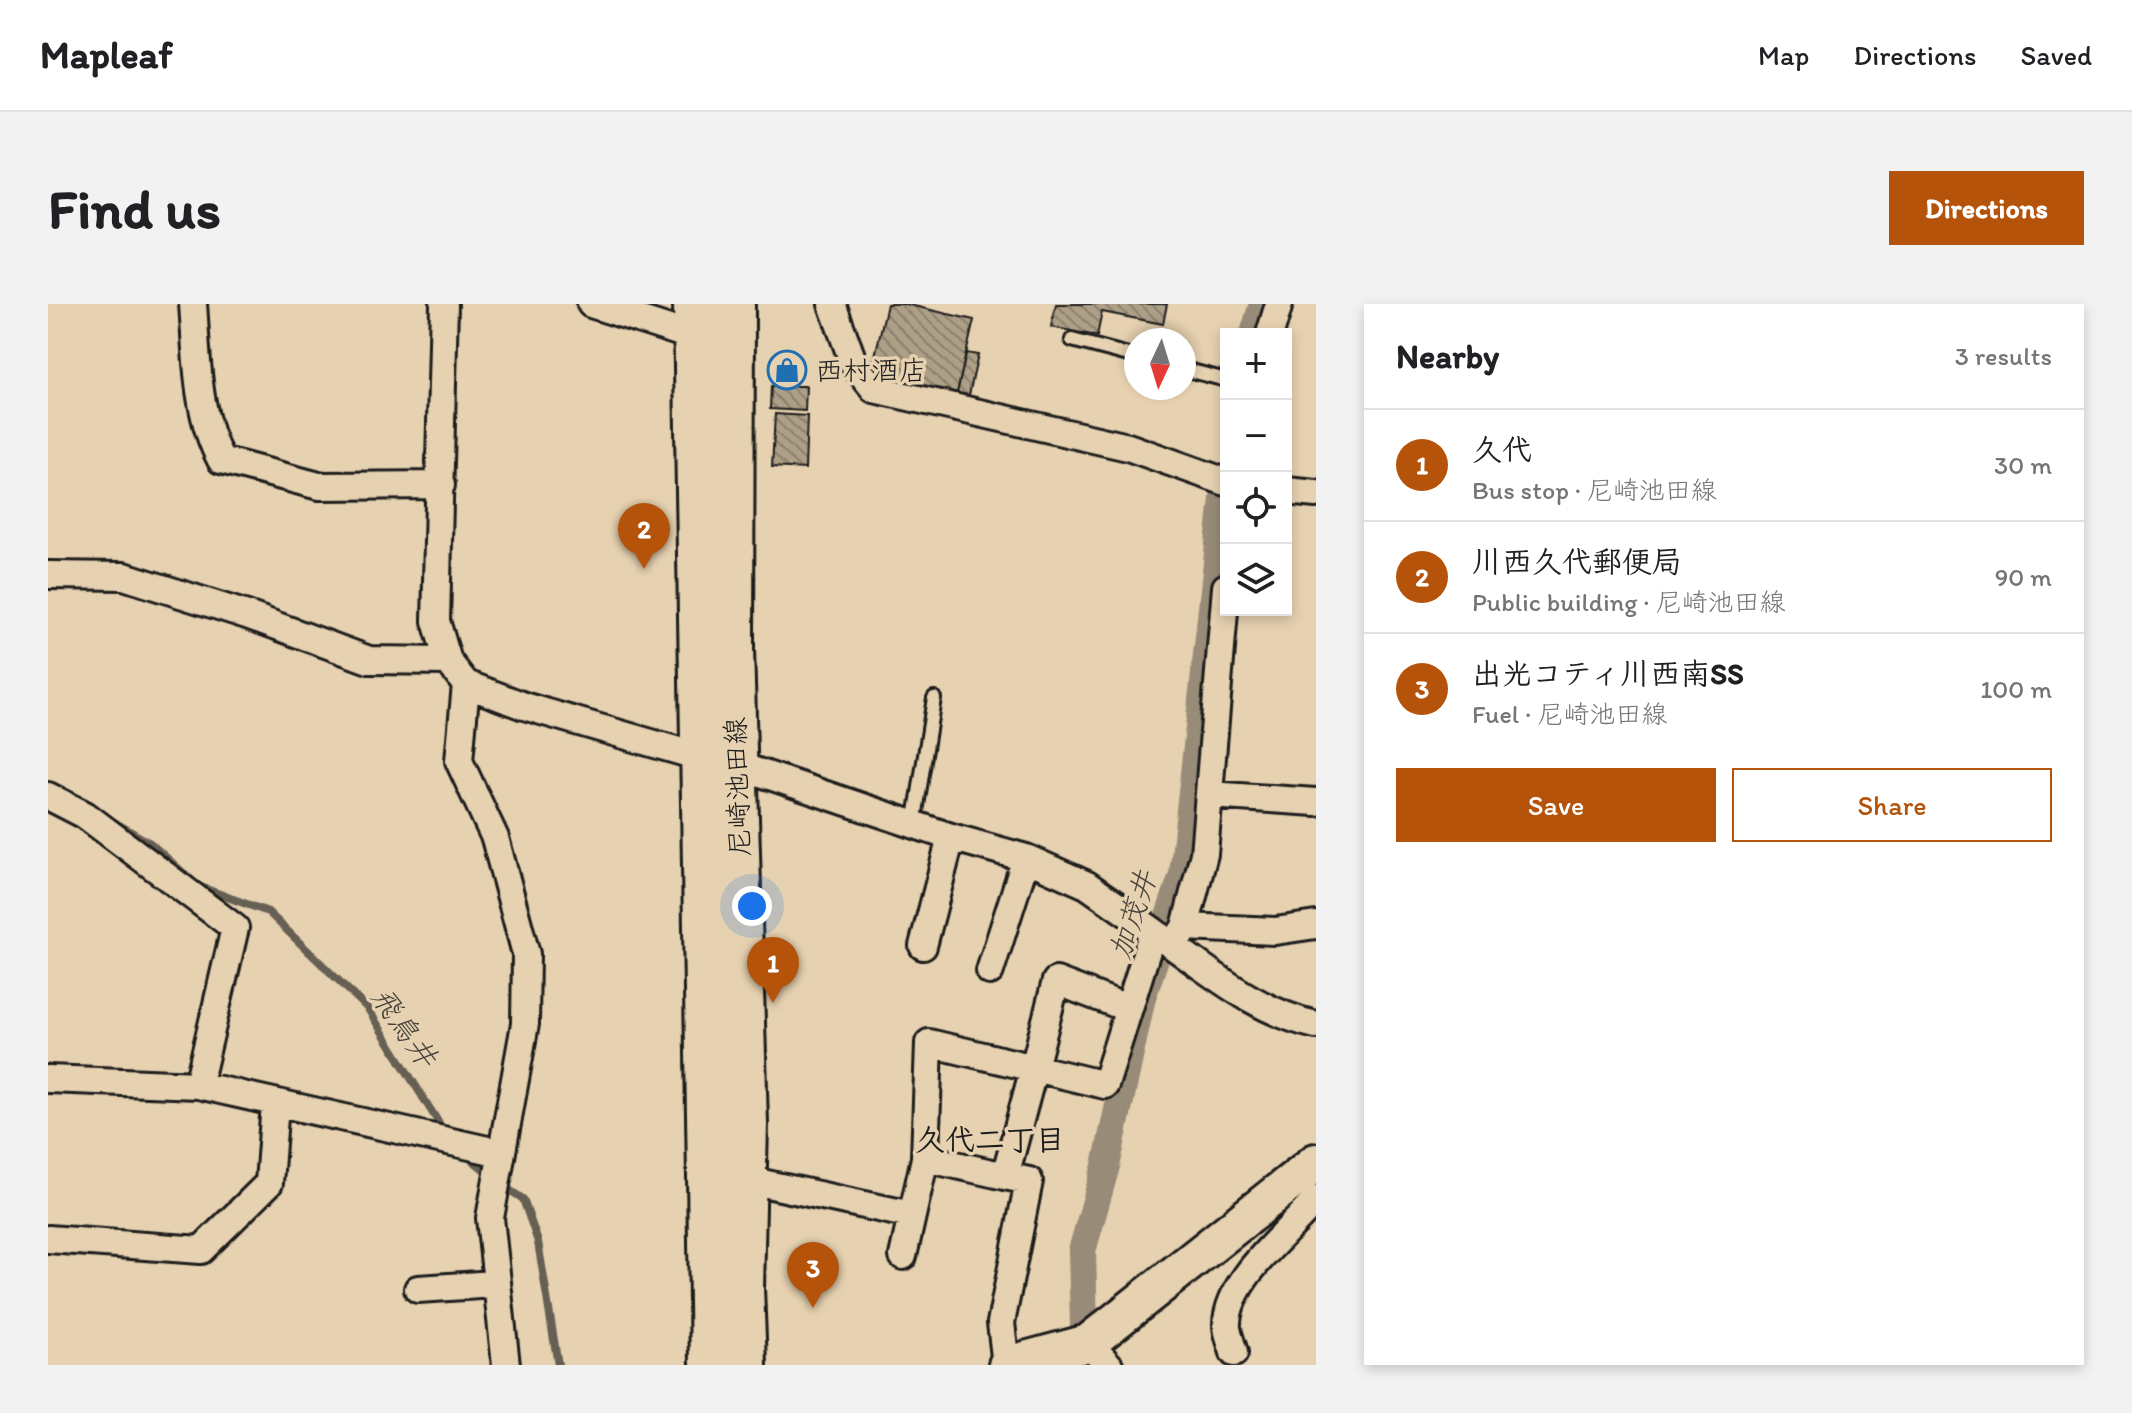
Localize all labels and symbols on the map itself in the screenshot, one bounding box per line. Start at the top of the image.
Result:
north arrow [1124,328,1196,400]
shop icon: 西村酒店 [766,349,808,391]
place label: 西村酒店 [815,353,927,387]
pin: 2 [618,503,670,569]
street label: 尼崎池田線 [718,716,756,858]
water label: 加茂井 [1101,864,1165,963]
your location [732,886,772,926]
pin: 1 [747,937,799,1003]
water label: 飛鳥井 [363,979,447,1076]
district label: 久代二丁目 [915,1121,1065,1158]
pin: 3 [787,1242,839,1308]

